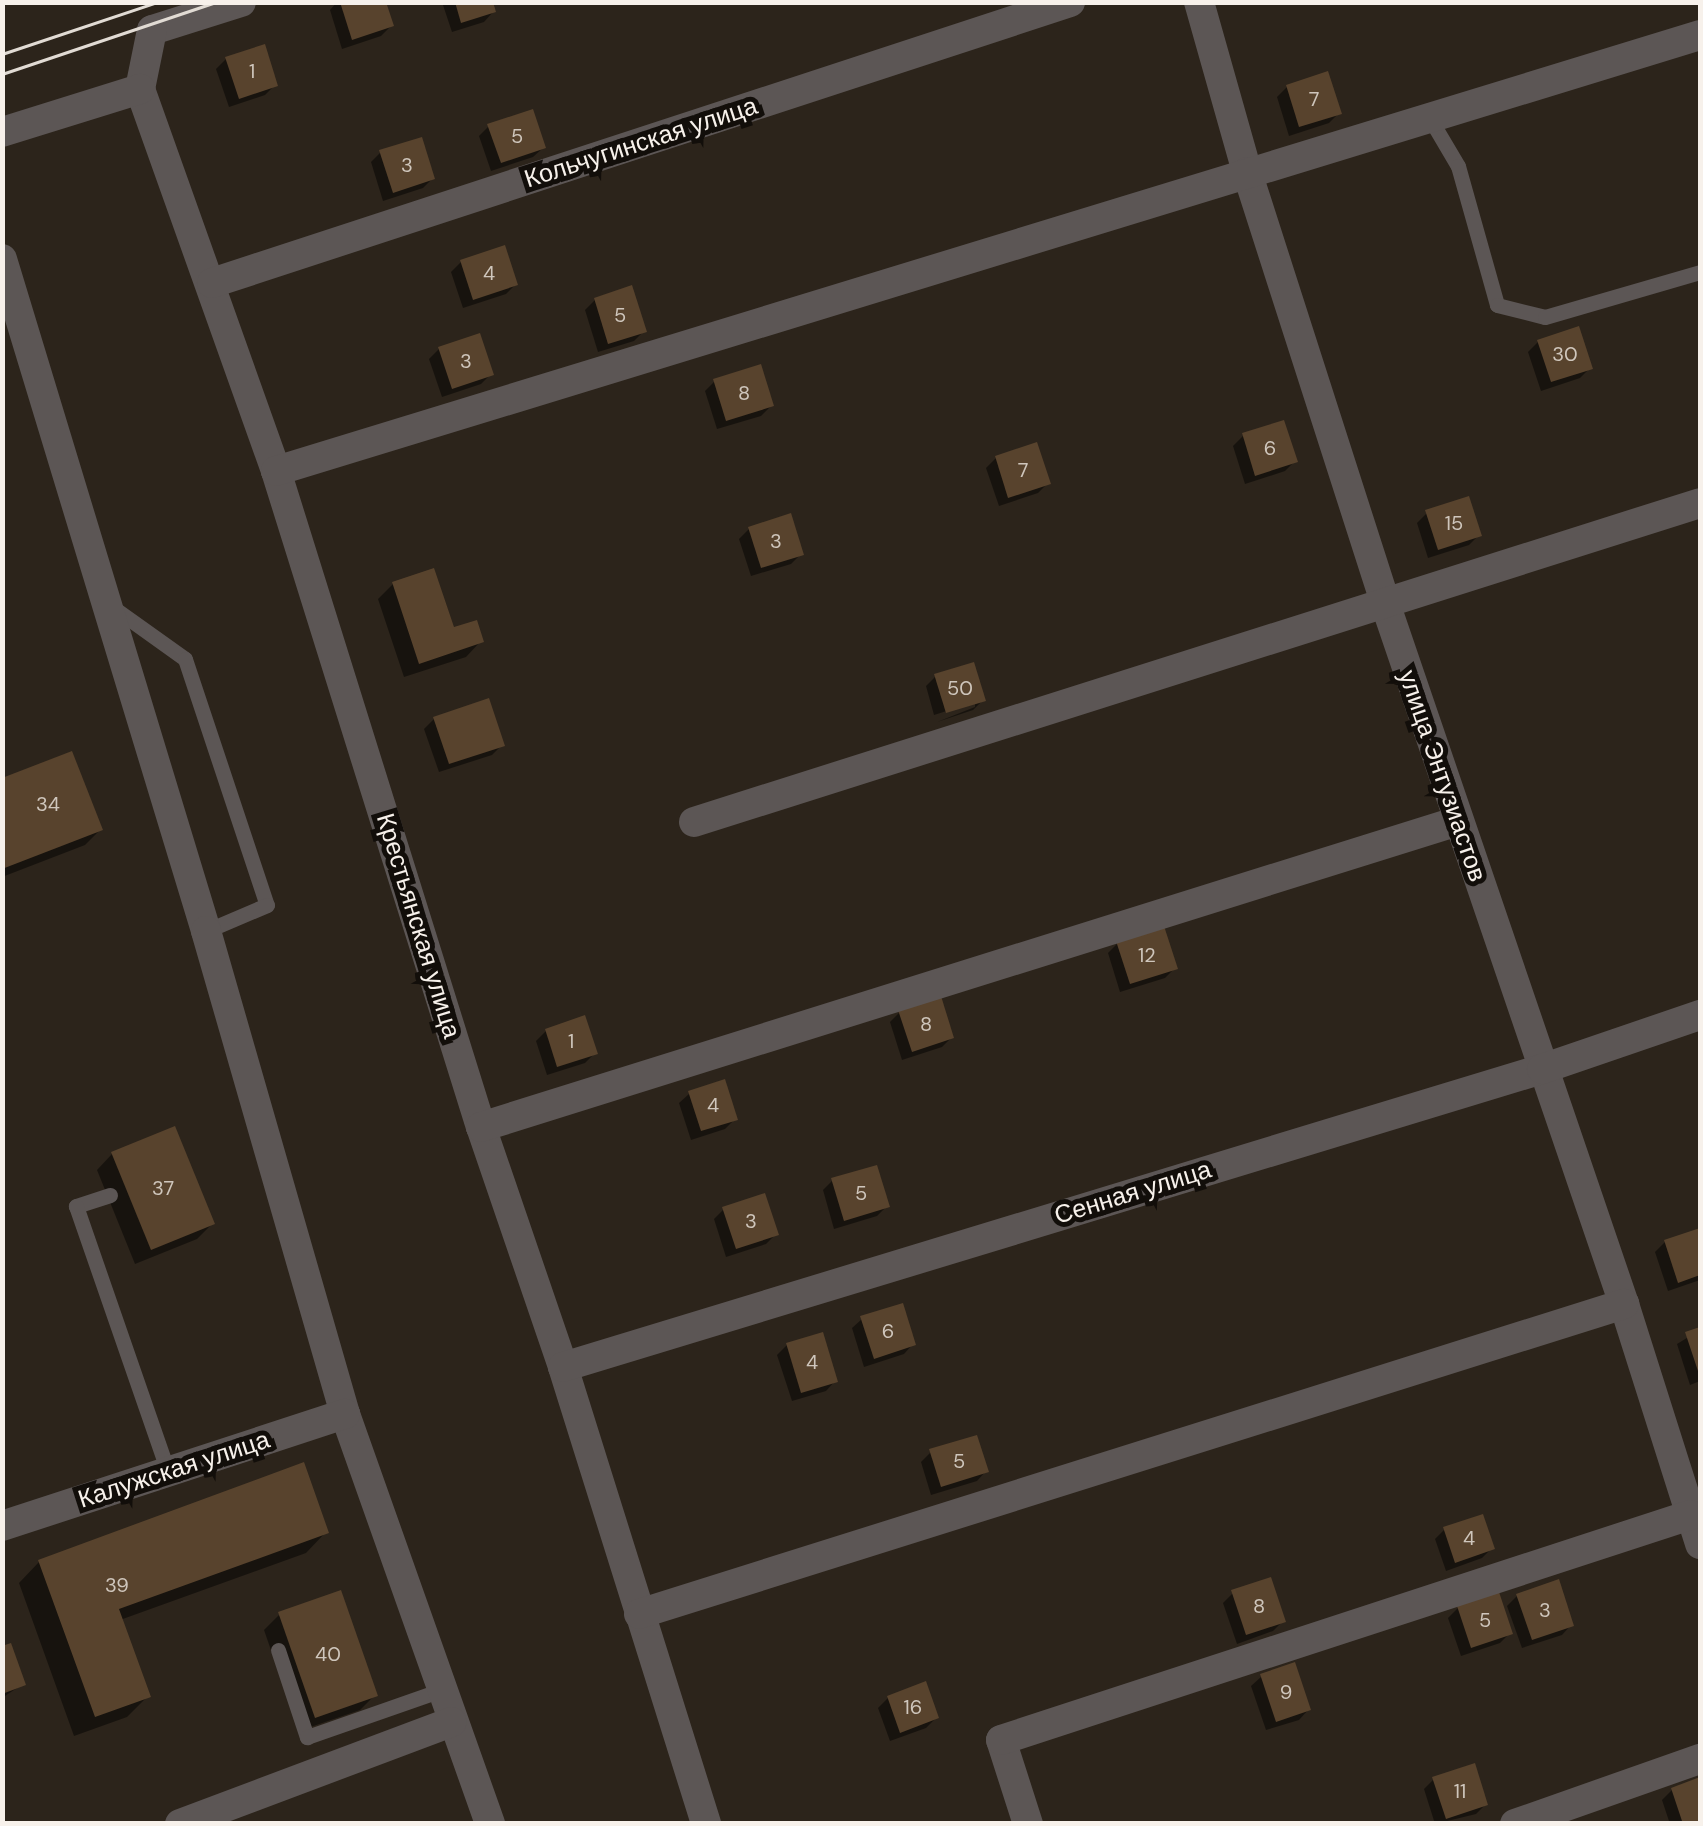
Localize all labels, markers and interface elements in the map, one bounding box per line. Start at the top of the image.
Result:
house number: 1 [249,59,255,83]
house number: 7 [1309,87,1319,111]
street label: Кольчугинская улица [521,91,761,195]
house number: 5 [511,124,523,148]
house number: 3 [401,153,413,177]
house number: 4 [483,261,495,285]
house number: 5 [614,303,626,327]
house number: 30 [1552,342,1578,366]
house number: 3 [460,349,472,373]
house number: 8 [738,381,750,405]
house number: 6 [1264,436,1276,460]
house number: 7 [1018,458,1028,482]
house number: 15 [1445,511,1463,535]
house number: 3 [770,529,782,553]
street label: улица Энтузиастов [1392,666,1492,886]
house number: 50 [947,676,973,700]
house number: 34 [36,792,60,816]
street label: Крестьянская улица [370,810,466,1042]
house number: 12 [1138,943,1156,967]
house number: 8 [920,1012,932,1036]
house number: 1 [568,1029,574,1053]
house number: 4 [707,1093,719,1117]
street label: Сенная улица [1051,1155,1215,1231]
house number: 37 [152,1176,174,1200]
house number: 5 [855,1181,867,1205]
house number: 3 [745,1209,757,1233]
house number: 6 [882,1319,894,1343]
house number: 4 [806,1350,818,1374]
street label: Калужская улица [75,1425,273,1515]
house number: 5 [953,1449,965,1473]
house number: 4 [1463,1526,1475,1550]
house number: 39 [105,1573,129,1597]
house number: 8 [1253,1594,1265,1618]
house number: 3 [1539,1598,1551,1622]
house number: 5 [1479,1608,1491,1632]
house number: 40 [315,1642,341,1666]
house number: 9 [1280,1680,1292,1704]
house number: 16 [904,1695,922,1719]
house number: 11 [1454,1779,1466,1803]

